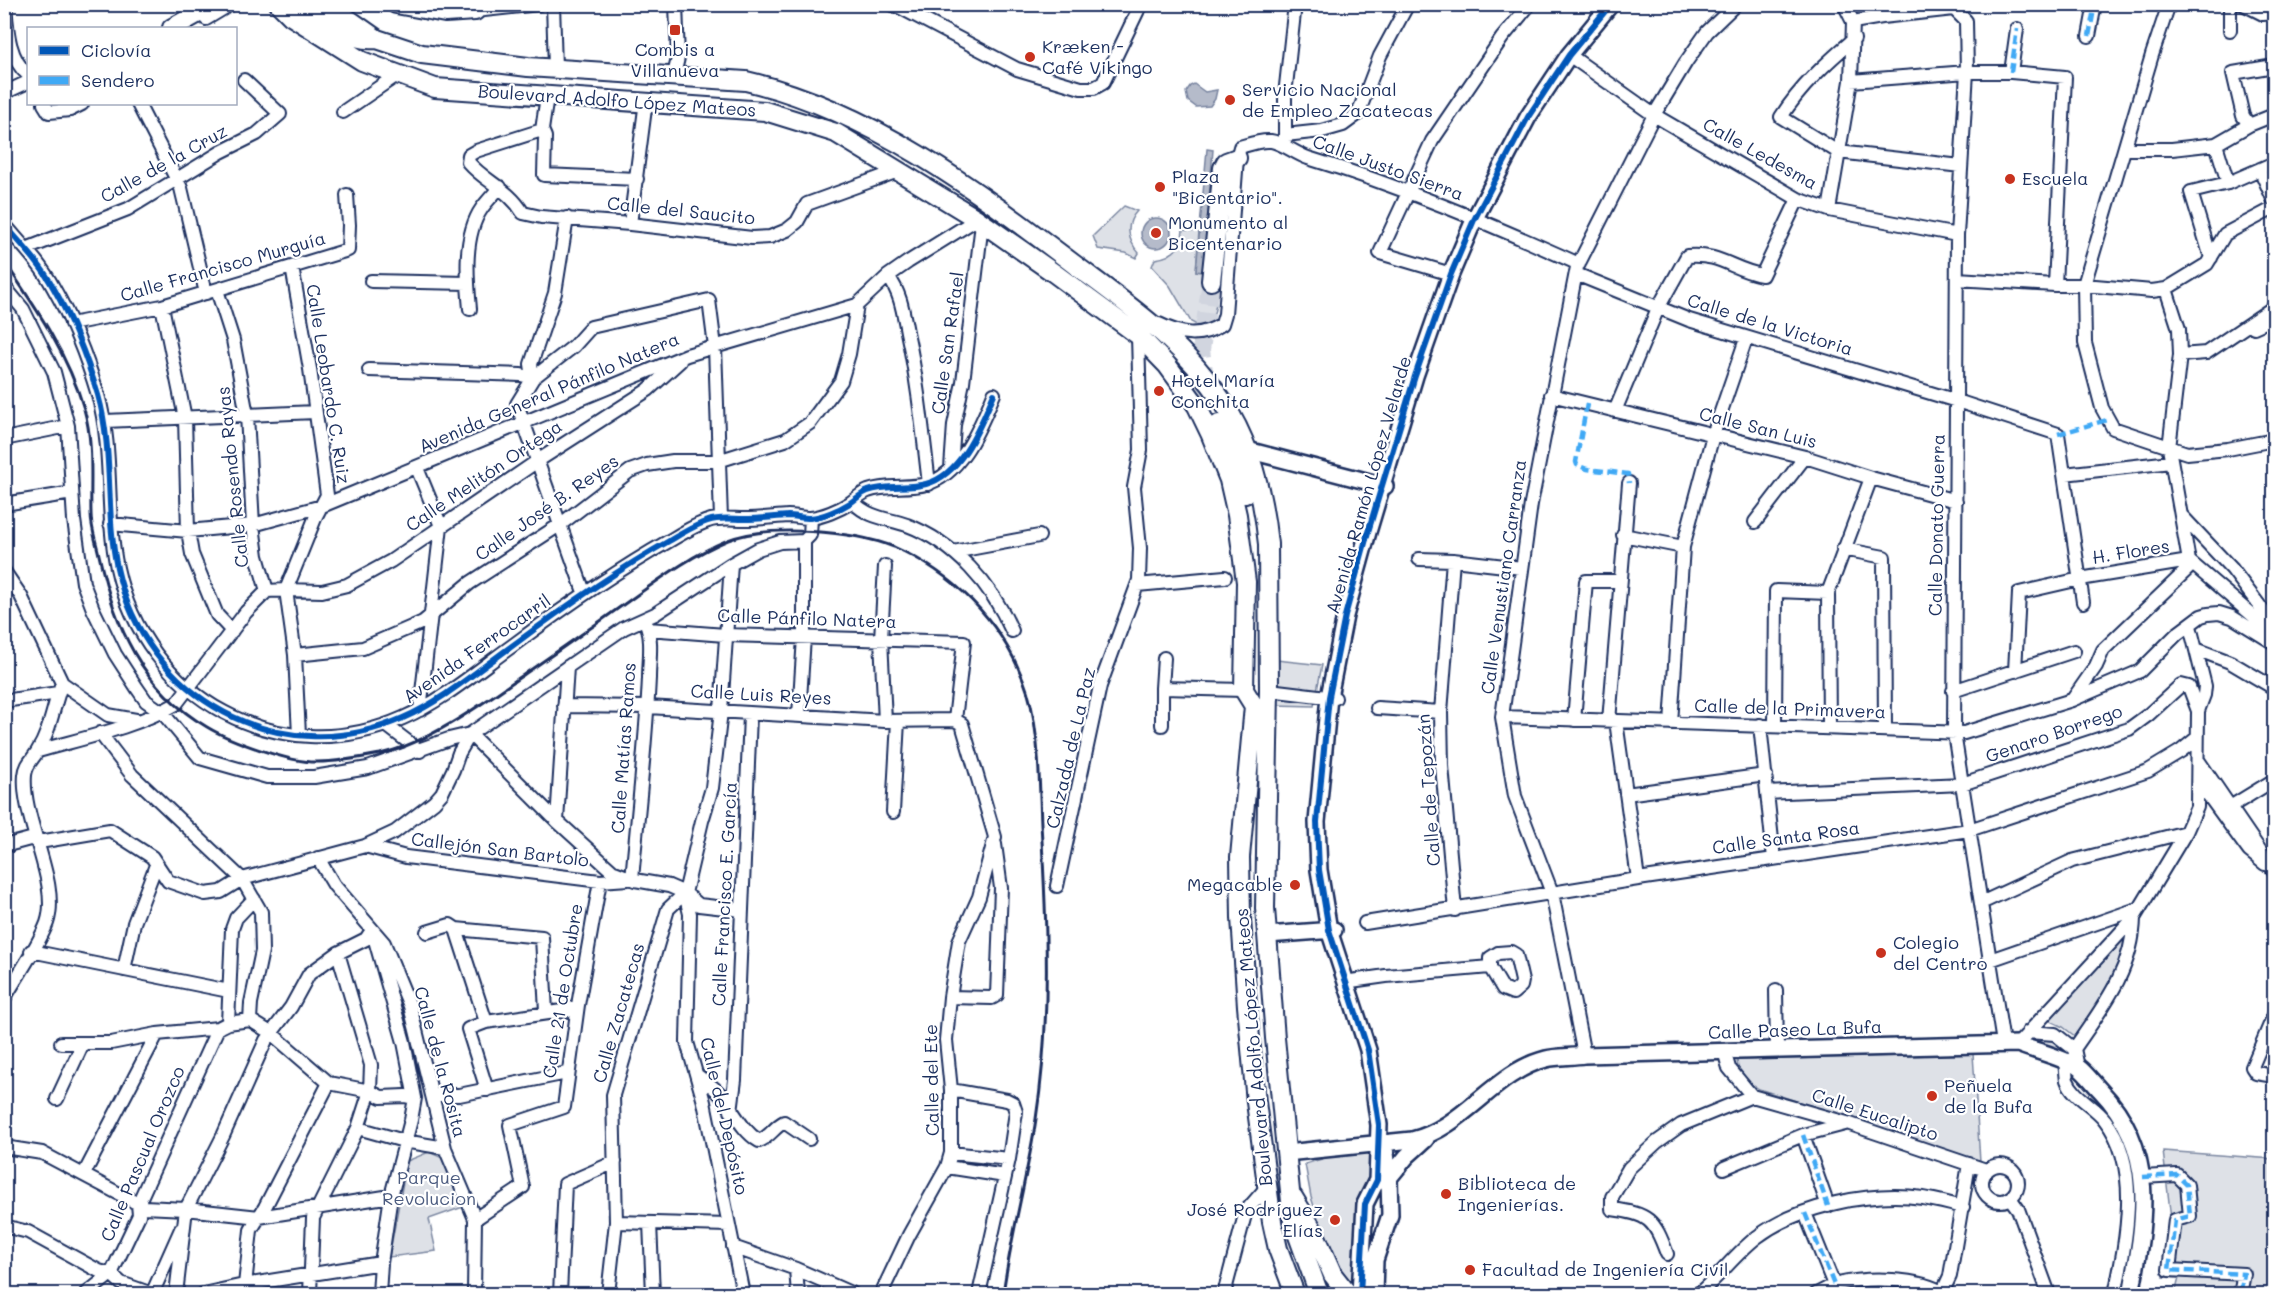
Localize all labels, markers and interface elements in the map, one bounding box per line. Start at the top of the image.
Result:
marker: Combis a Villanueva [668,23,682,37]
legend [27,27,237,105]
place label: Kræken - Café Vikingo [1042,34,1153,79]
place label: Combis a Villanueva [630,37,720,82]
text: Ciclovía [81,38,152,62]
marker: Kræken - Café Vikingo [1023,50,1037,64]
text: Sendero [81,68,155,92]
place label: Servicio Nacional de Empleo Zacatecas [1242,77,1433,122]
street label: Boulevard Adolfo López Mateos [477,78,757,122]
marker: Servicio Nacional de Empleo Zacatecas [1223,93,1237,107]
street label: Calle Ledesma [1699,112,1822,195]
street label: Calle de la Cruz [96,118,231,208]
street label: Calle Justo Sierra [1310,129,1467,206]
place label: Plaza "Bicentario". [1172,164,1283,209]
place label: Escuela [2022,166,2088,190]
marker: Escuela [2003,172,2017,186]
marker: Plaza "Bicentario". [1153,180,1167,194]
street label: Calle del Saucito [606,190,757,230]
place label: Monumento al Bicentenario [1168,210,1288,255]
street label: Calle Francisco Murguía [117,225,328,307]
marker: Monumento al Bicentenario [1149,226,1163,240]
street label: Calle San Rafael [925,270,969,416]
street label: Calle Leobardo C. Ruiz [301,282,357,485]
street label: Calle de la Victoria [1685,287,1856,361]
street label: Avenida General Pánfilo Natera [415,326,683,458]
street label: Avenida Ramón López Velarde [1320,353,1416,616]
place label: Hotel María Conchita [1171,368,1275,413]
marker: Hotel María Conchita [1152,384,1166,398]
street label: Calle Rosendo Rayas [211,385,253,569]
street label: Calle San Luis [1697,401,1820,453]
street label: Calle Melitón Ortega [401,414,566,537]
street label: Calle Donato Guerra [1922,434,1950,616]
street label: Calle José B. Reyes [470,448,623,566]
street label: Calle Venustiano Carranza [1475,458,1531,696]
street label: H. Flores [2090,533,2171,569]
street label: Avenida Ferrocarril [398,588,555,708]
street label: Calle Pánfilo Natera [717,603,897,633]
street label: Calle Matías Ramos [605,662,641,834]
street label: Calzada de La Paz [1040,665,1100,831]
street label: Calle Luis Reyes [690,678,832,710]
street label: Calle de la Primavera [1694,693,1886,723]
street label: Genaro Borrego [1982,698,2126,768]
street label: Calle de Tepozán [1411,713,1445,867]
street label: Calle Francisco E. García [706,781,742,1007]
street label: Calle Santa Rosa [1711,815,1861,859]
street label: Callejón San Bartolo [410,826,591,872]
place label: Megacable [1187,872,1283,896]
marker: Megacable [1288,878,1302,892]
street label: Calle 21 de Octubre [536,902,588,1080]
street label: Boulevard Adolfo López Mateos [1229,907,1277,1187]
place label: Colegio del Centro [1893,930,1988,975]
street label: Calle Zacatecas [587,940,650,1086]
marker: Colegio del Centro [1874,946,1888,960]
street label: Calle de la Rosita [409,984,473,1140]
street label: Calle Paseo La Bufa [1707,1014,1882,1044]
street label: Calle del Ete [918,1024,944,1136]
street label: Calle del Depósito [695,1035,755,1197]
street label: Calle Pascual Orozco [94,1062,190,1245]
place label: Peñuela de la Bufa [1944,1073,2033,1118]
street label: Calle Eucalipto [1809,1082,1942,1146]
marker: Peñuela de la Bufa [1925,1089,1939,1103]
park label: Parque Revolucion [382,1165,476,1210]
place label: Biblioteca de Ingenierías. [1458,1171,1576,1216]
marker: Biblioteca de Ingenierías. [1439,1187,1453,1201]
place label: José Rodríguez Elías [1187,1197,1323,1242]
marker: José Rodríguez Elías [1328,1213,1342,1227]
place label: Facultad de Ingeniería Civil [1482,1257,1728,1281]
marker: Facultad de Ingeniería Civil [1463,1263,1477,1277]

